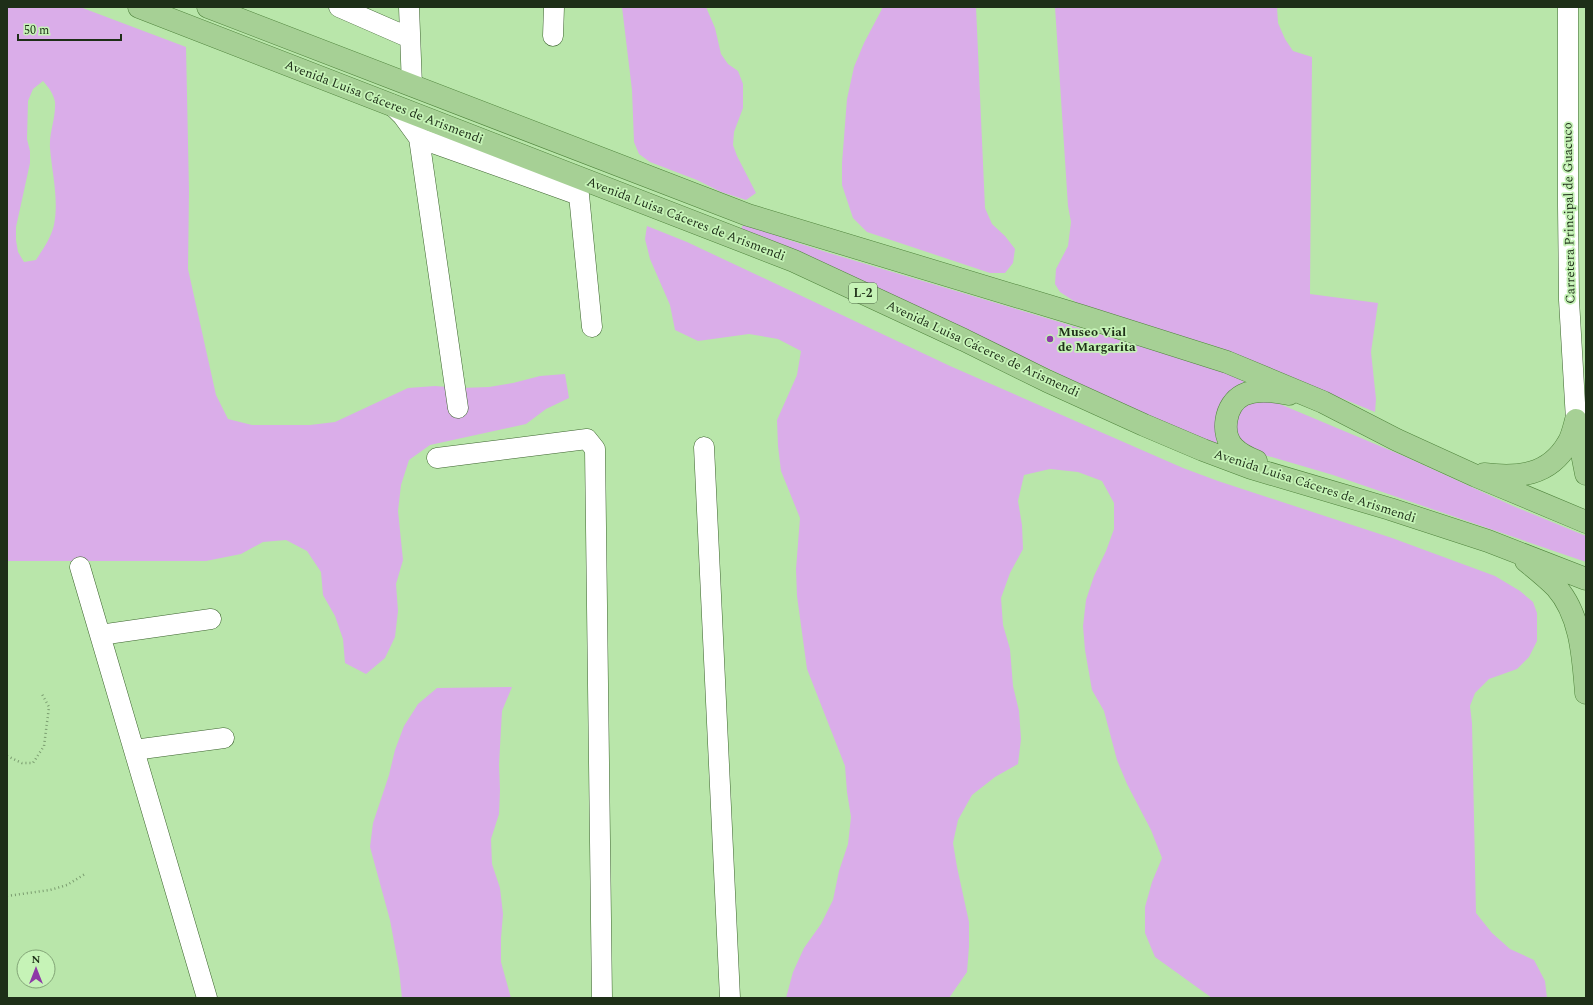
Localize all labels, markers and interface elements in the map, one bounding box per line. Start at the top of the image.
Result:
scale bar [18,16,121,42]
text: 50 m [24,21,49,40]
street label: Avenida Luisa Cáceres de Arismendi [282,55,486,149]
street label: Carretera Principal de Guacuco [1557,122,1581,304]
street label: Avenida Luisa Cáceres de Arismendi [584,172,788,266]
road number: L-2 [849,283,877,303]
street label: Avenida Luisa Cáceres de Arismendi [883,295,1083,403]
place label: Museo Vial de Margarita [1058,322,1136,357]
marker: Museo Vial de Margarita [1045,334,1055,344]
street label: Avenida Luisa Cáceres de Arismendi [1211,444,1419,528]
north arrow [16,949,56,989]
text: N [32,951,41,968]

